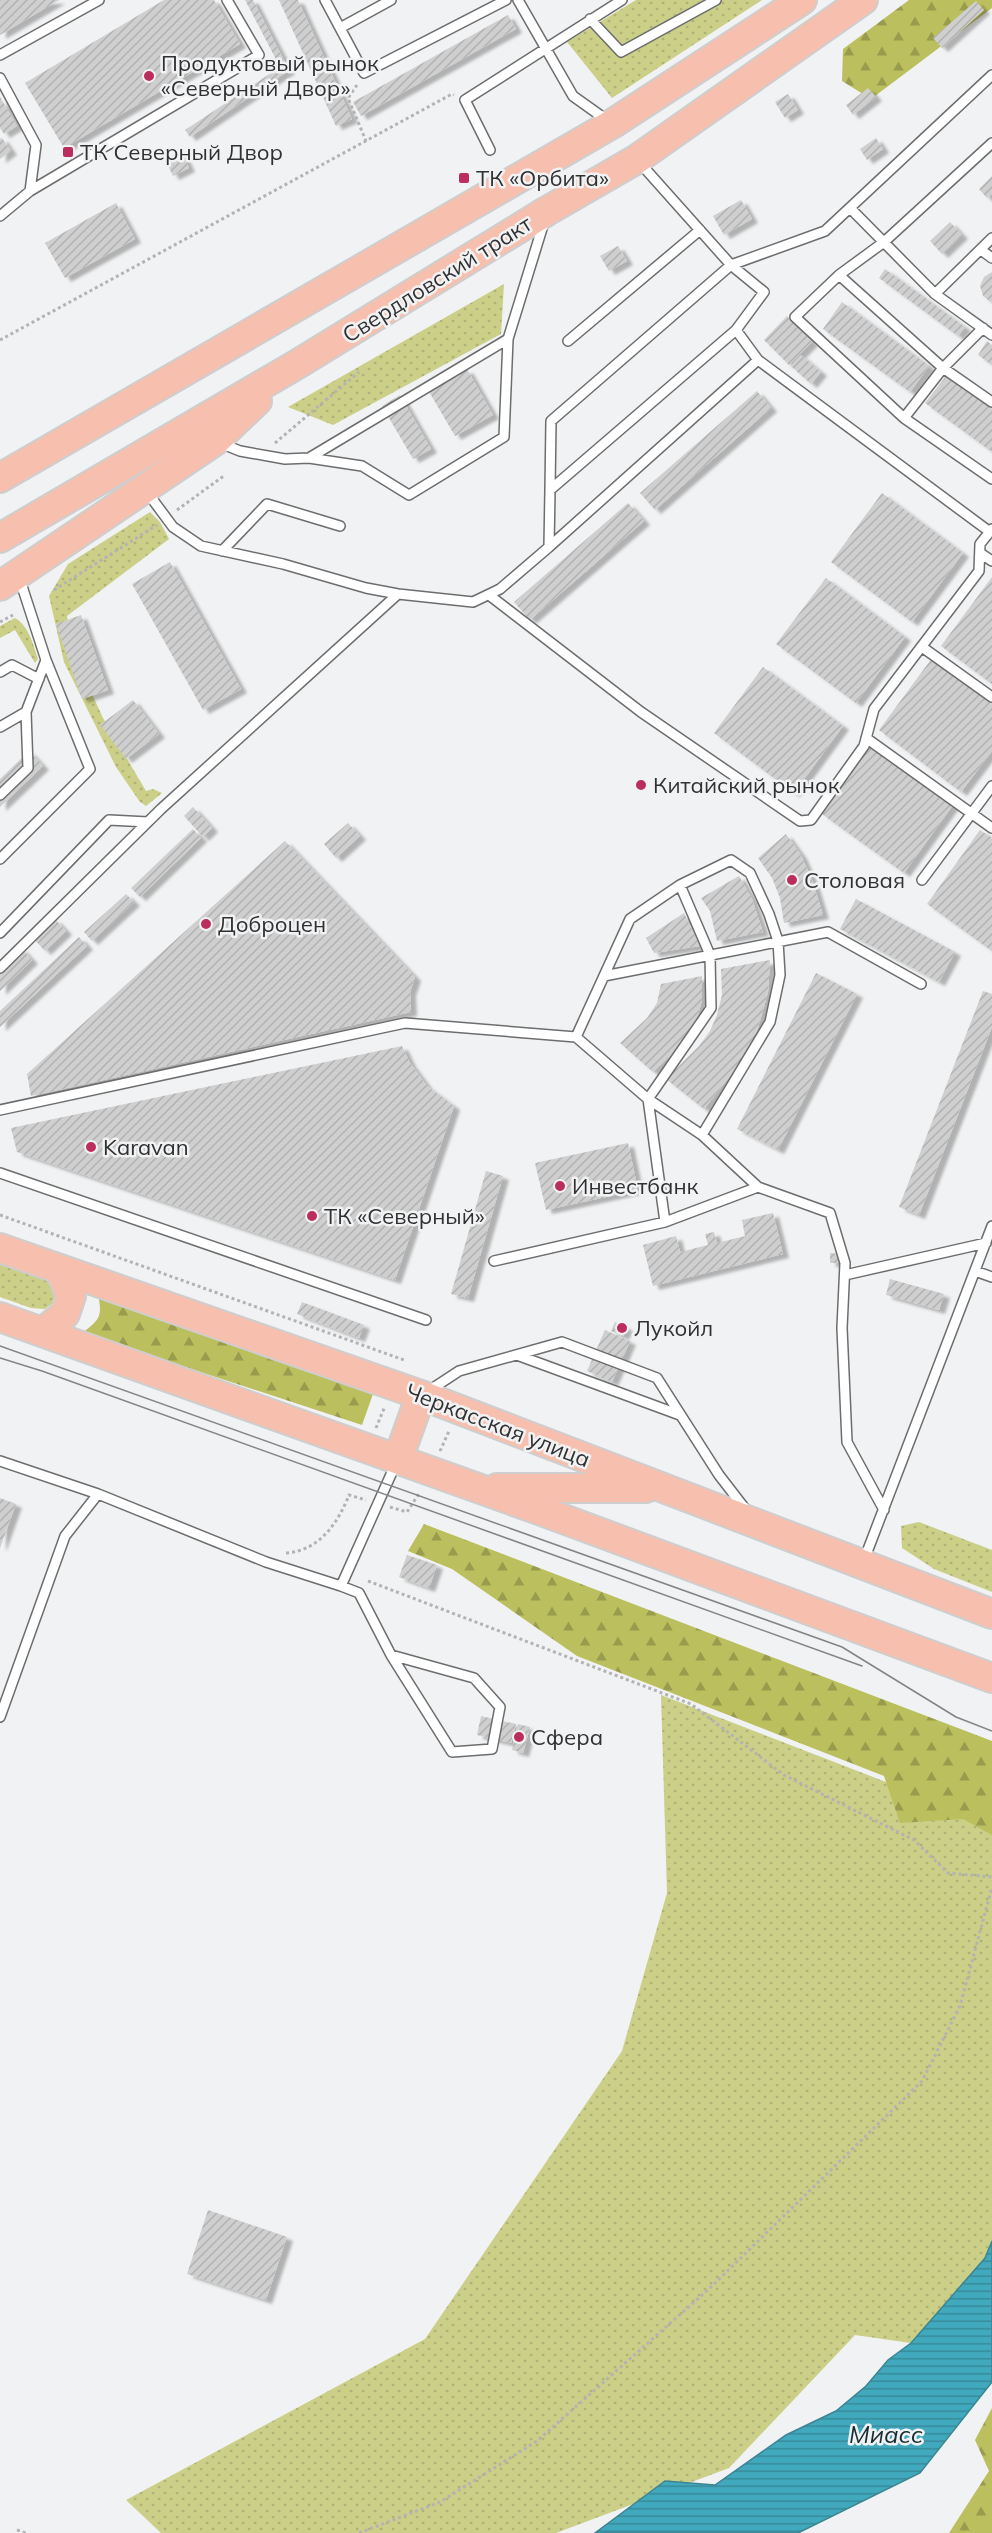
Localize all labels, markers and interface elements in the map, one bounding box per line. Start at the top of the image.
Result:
place label: Продуктовый рынок «Северный Двор» [161,49,379,102]
marker: Продуктовый рынок «Северный Двор» [142,69,156,83]
place label: ТК Северный Двор [80,138,283,166]
marker: ТК Северный Двор [61,145,75,159]
place label: ТК «Орбита» [476,164,609,192]
marker: ТК «Орбита» [457,171,471,185]
street label: Свердловский тракт [337,209,537,349]
place label: Китайский рынок [653,771,840,799]
marker: Китайский рынок [634,778,648,792]
place label: Столовая [804,866,905,894]
marker: Столовая [785,873,799,887]
place label: Доброцен [218,910,326,938]
marker: Доброцен [199,917,213,931]
place label: Karavan [103,1133,189,1161]
marker: Karavan [84,1140,98,1154]
place label: Инвестбанк [572,1172,699,1200]
marker: Инвестбанк [553,1179,567,1193]
place label: ТК «Северный» [324,1202,485,1230]
marker: ТК «Северный» [305,1209,319,1223]
place label: Лукойл [634,1314,713,1342]
marker: Лукойл [615,1321,629,1335]
street label: Черкасская улица [402,1377,594,1473]
place label: Сфера [531,1723,603,1751]
marker: Сфера [512,1730,526,1744]
water label: Миасс [849,2419,923,2449]

